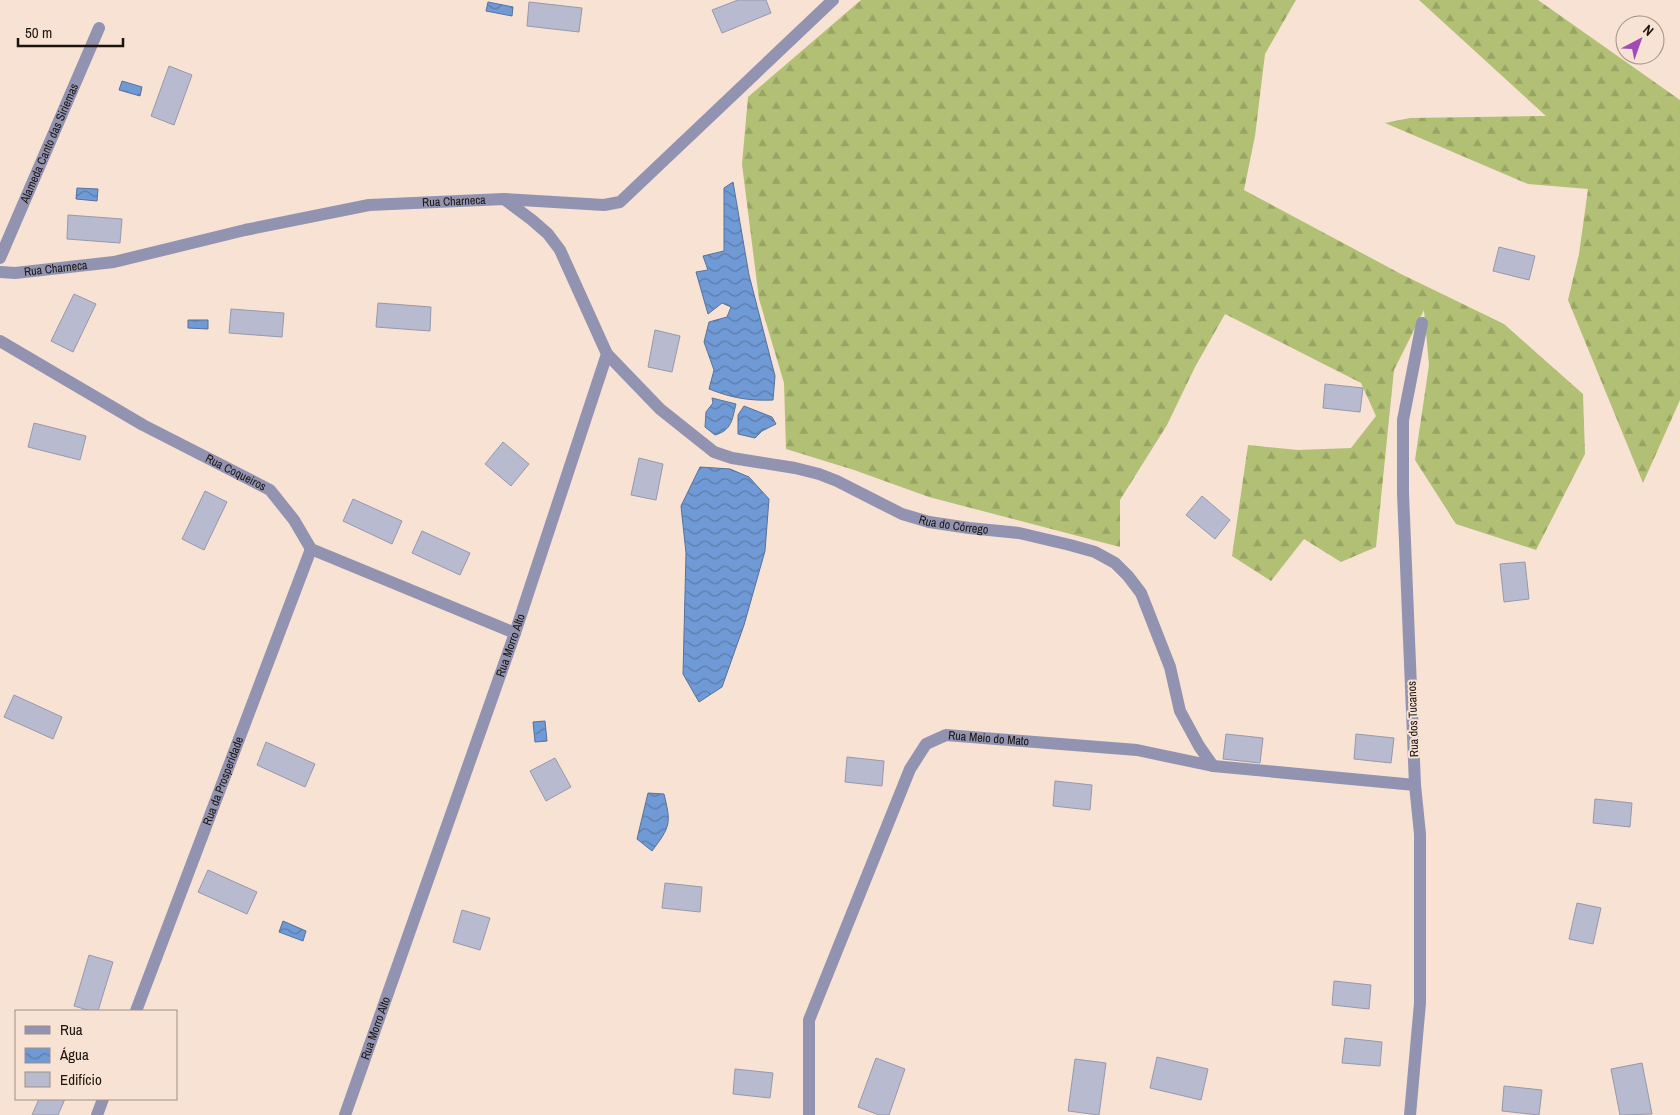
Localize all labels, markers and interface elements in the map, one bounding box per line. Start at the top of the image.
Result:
scale bar [18,15,122,47]
north arrow [1615,15,1665,65]
text: N [1639,21,1658,40]
text: 50 m [25,22,52,43]
street label: Alameda Canto das Siriemas [16,81,82,206]
street label: Rua Charneca [422,192,487,211]
street label: Rua Charneca [23,257,89,280]
street label: Rua Coqueiros [203,450,269,495]
street label: Rua do Córrego [917,511,989,538]
street label: Rua Morro Alto [492,612,529,679]
street label: Rua dos Tucanos [1404,681,1422,757]
street label: Rua Meio do Mato [948,727,1030,750]
street label: Rua da Prosperidade [199,734,247,828]
street label: Rua Morro Alto [357,995,394,1062]
legend [15,1010,178,1100]
text: Rua [60,1019,83,1040]
text: Água [59,1044,89,1065]
text: Edifício [60,1069,102,1090]

